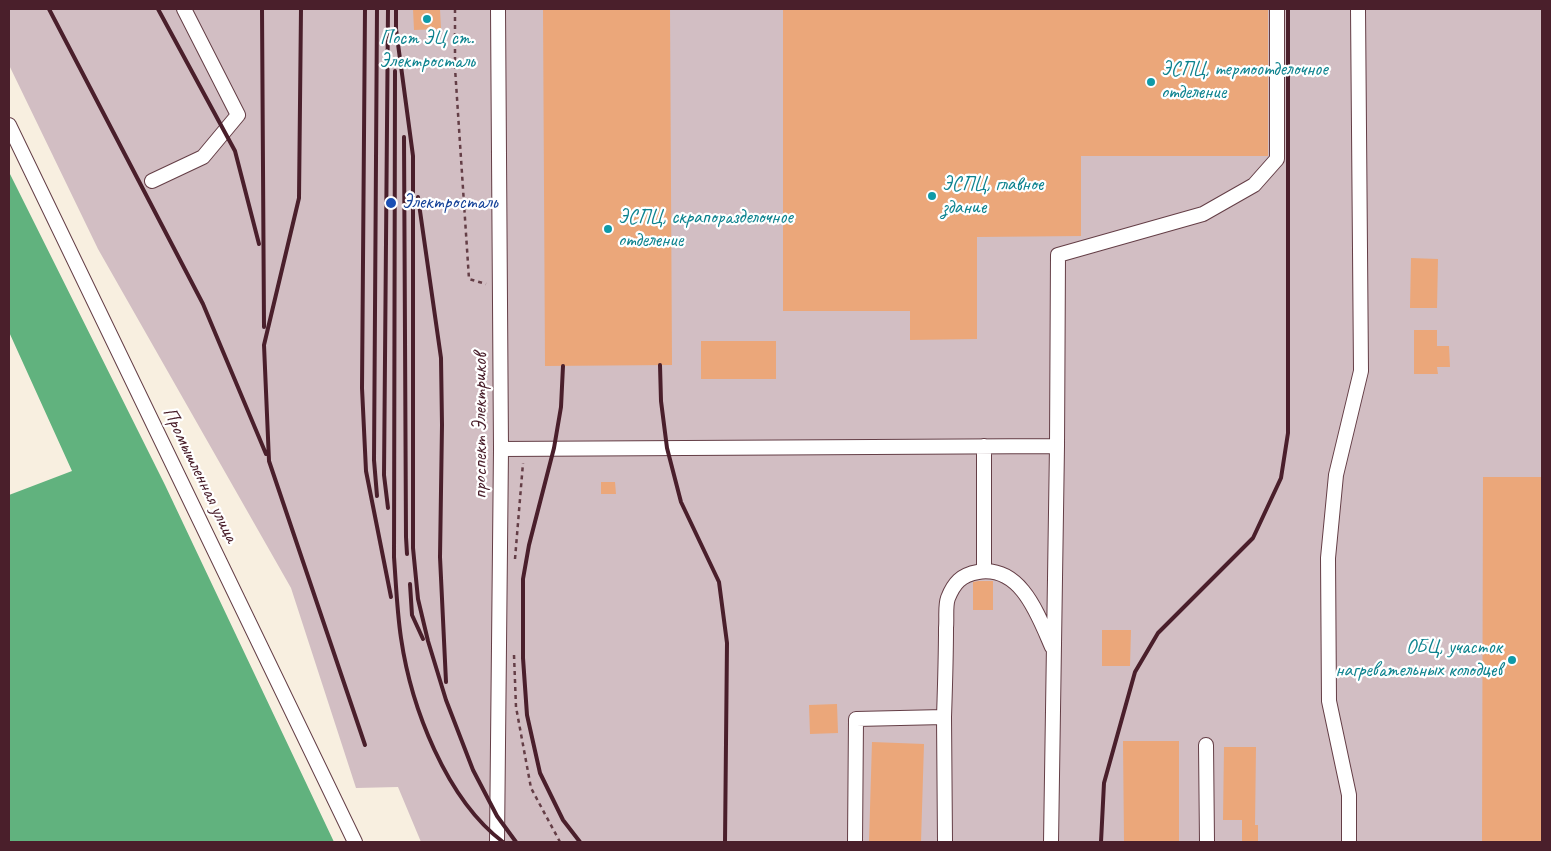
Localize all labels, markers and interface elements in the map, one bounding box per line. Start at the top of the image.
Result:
marker: Пост ЭЦ ст. Электросталь [421,13,433,25]
place label: Пост ЭЦ ст. Электросталь [379,27,475,74]
place label: ЭСПЦ, термоотделочное отделение [1161,58,1328,105]
marker: ЭСПЦ, термоотделочное отделение [1145,76,1157,88]
place label: ЭСПЦ, главное здание [942,173,1043,220]
marker: ЭСПЦ, главное здание [926,190,938,202]
place label: Электросталь [402,191,497,215]
marker: Электросталь [384,196,398,210]
place label: ЭСПЦ, скрапоразделочное отделение [618,206,793,253]
marker: ЭСПЦ, скрапоразделочное отделение [602,223,614,235]
street label: проспект Электриков [469,353,493,499]
street label: Промышленная улица [157,403,243,547]
place label: ОБЦ, участок нагревательных колодцев [1335,636,1502,683]
marker: ОБЦ, участок нагревательных колодцев [1506,654,1518,666]

